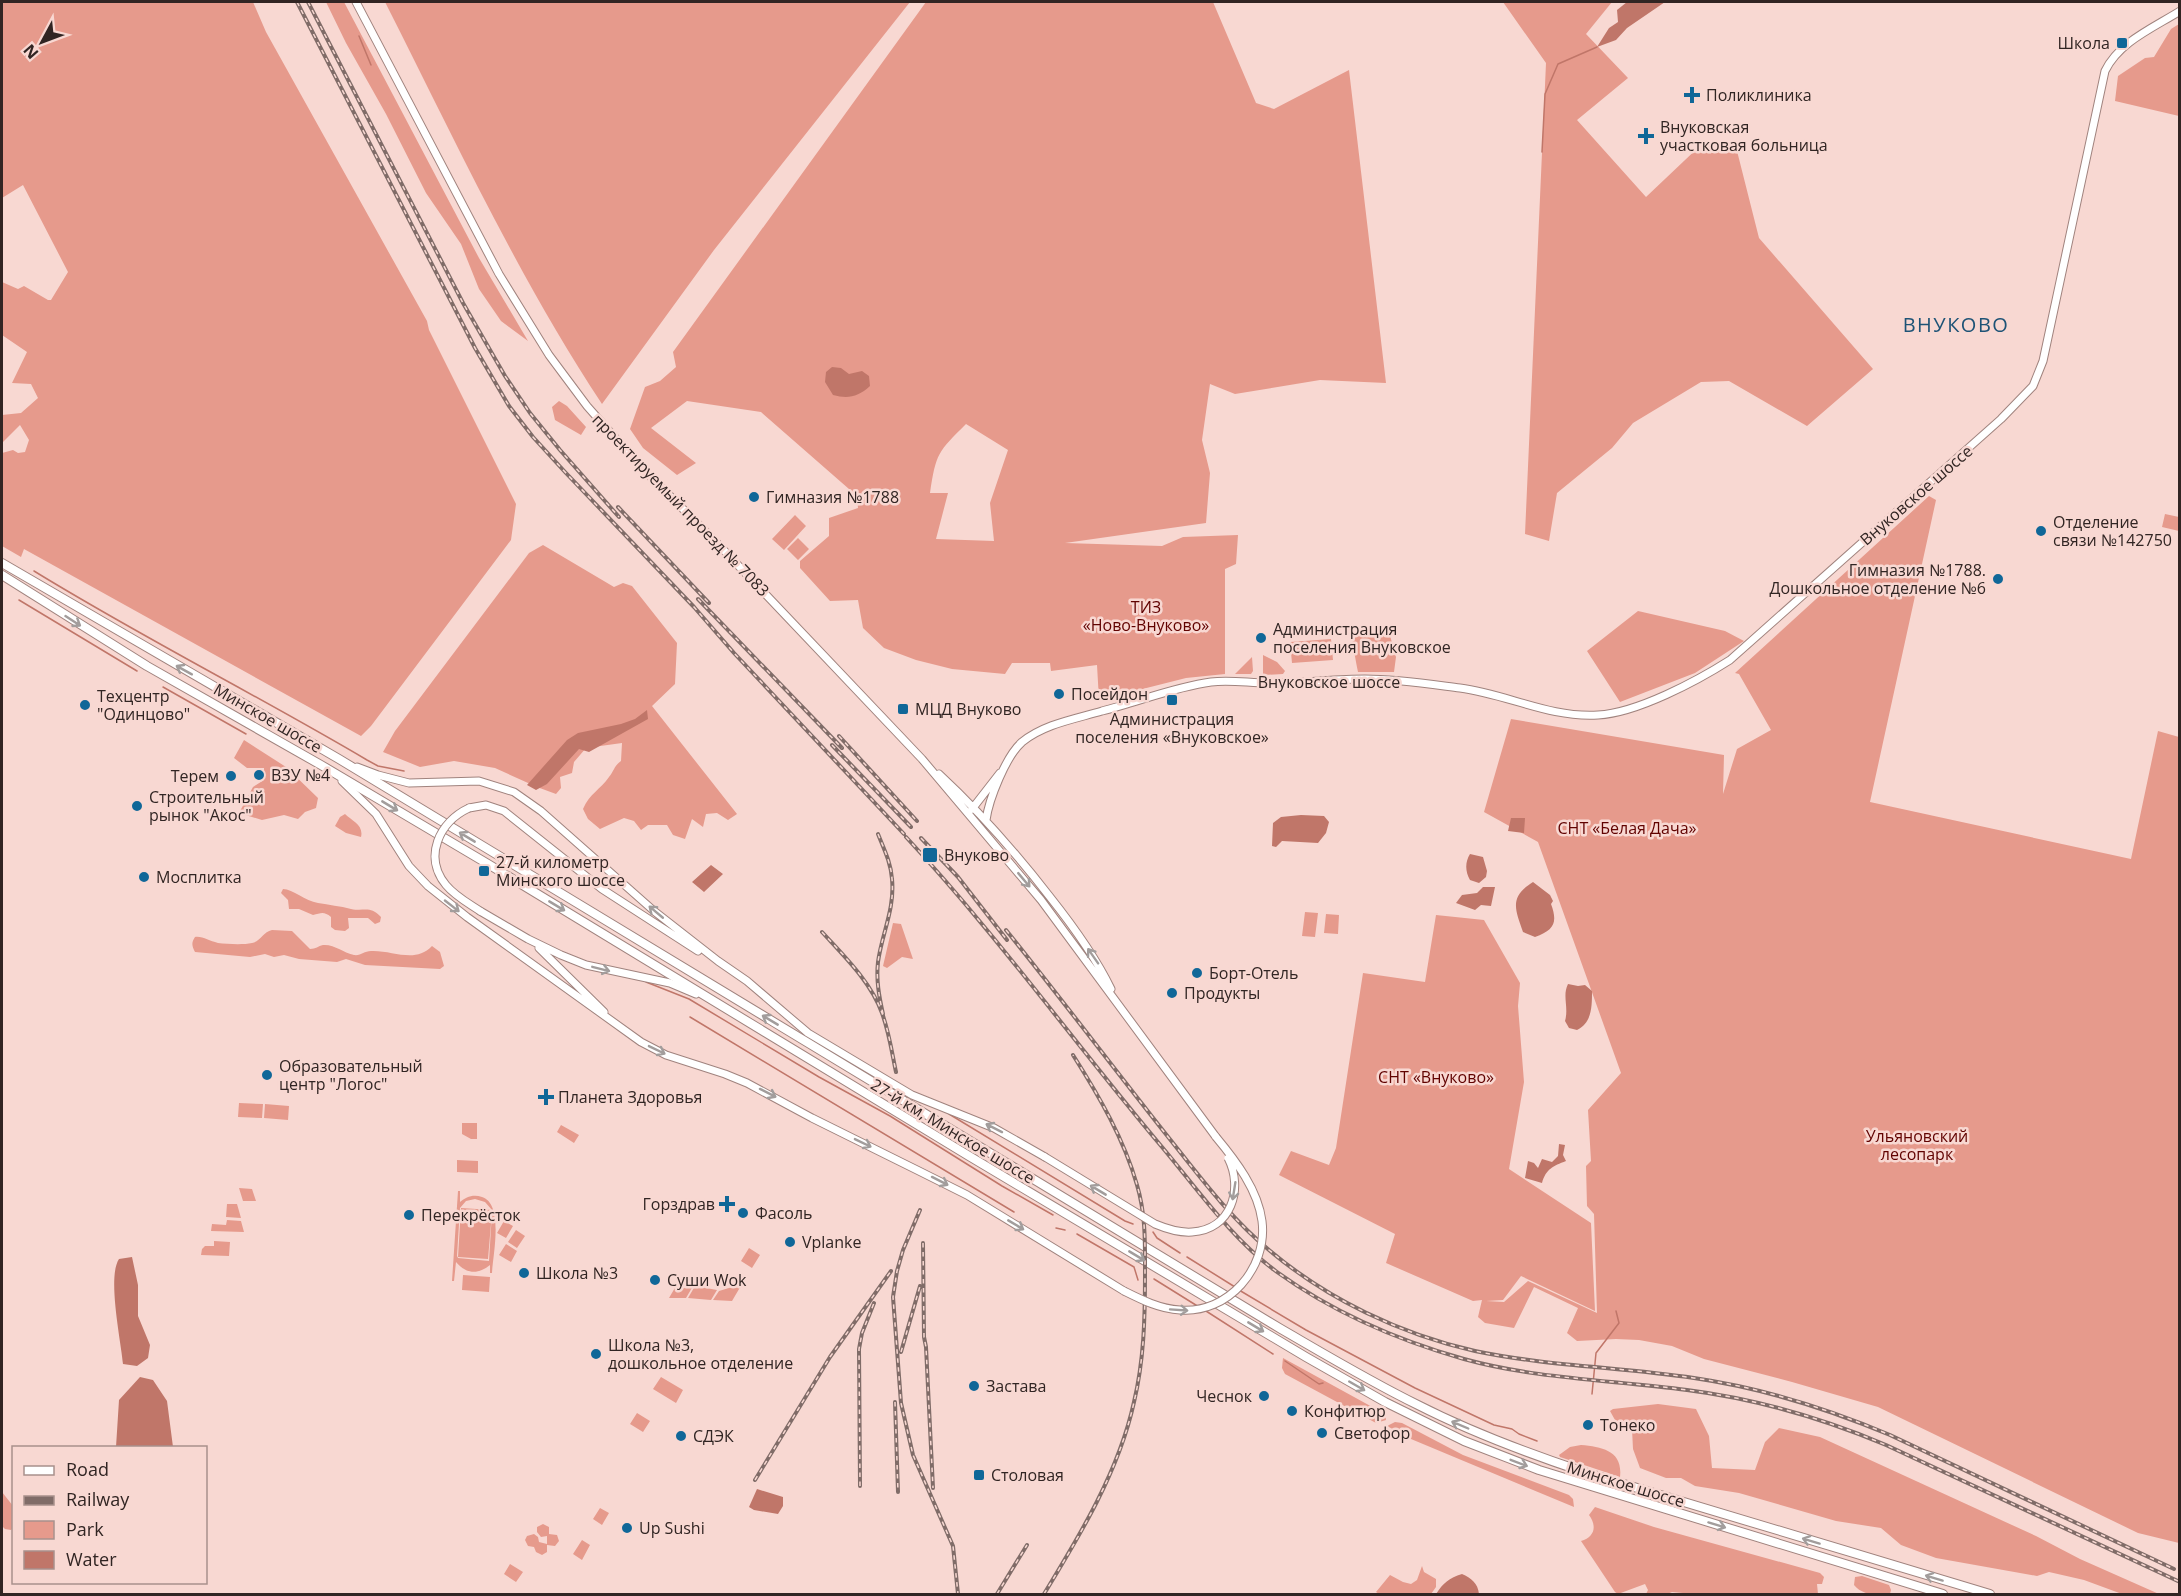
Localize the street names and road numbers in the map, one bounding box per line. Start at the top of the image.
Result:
street label: проектируемый проезд № 7083 [588,409,774,601]
street label: Внуковское шоссе [1855,440,1977,550]
street label: Внуковское шоссе [1258,671,1400,693]
street label: Минское шоссе [210,678,326,758]
street label: 27-й км, Минское шоссе [867,1073,1039,1189]
street label: Минское шоссе [1565,1456,1687,1512]

